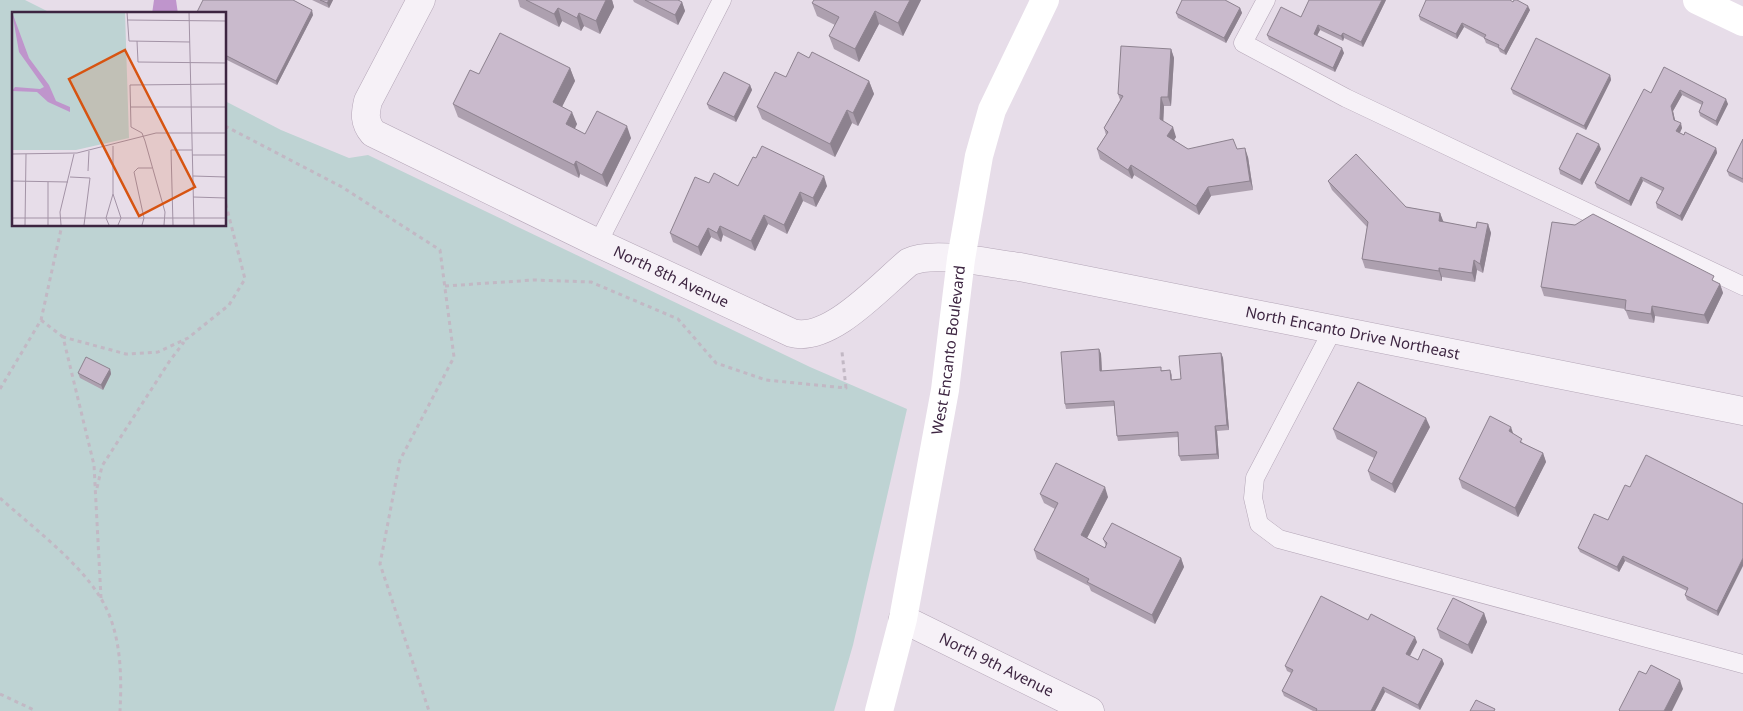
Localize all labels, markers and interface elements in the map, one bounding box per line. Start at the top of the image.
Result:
inset map [12,12,226,226]
street label: North 8th Avenue [611,241,733,311]
street label: West Encanto Boulevard [926,264,969,436]
street label: North Encanto Drive Northeast [1244,301,1462,363]
street label: North 9th Avenue [936,627,1057,701]

